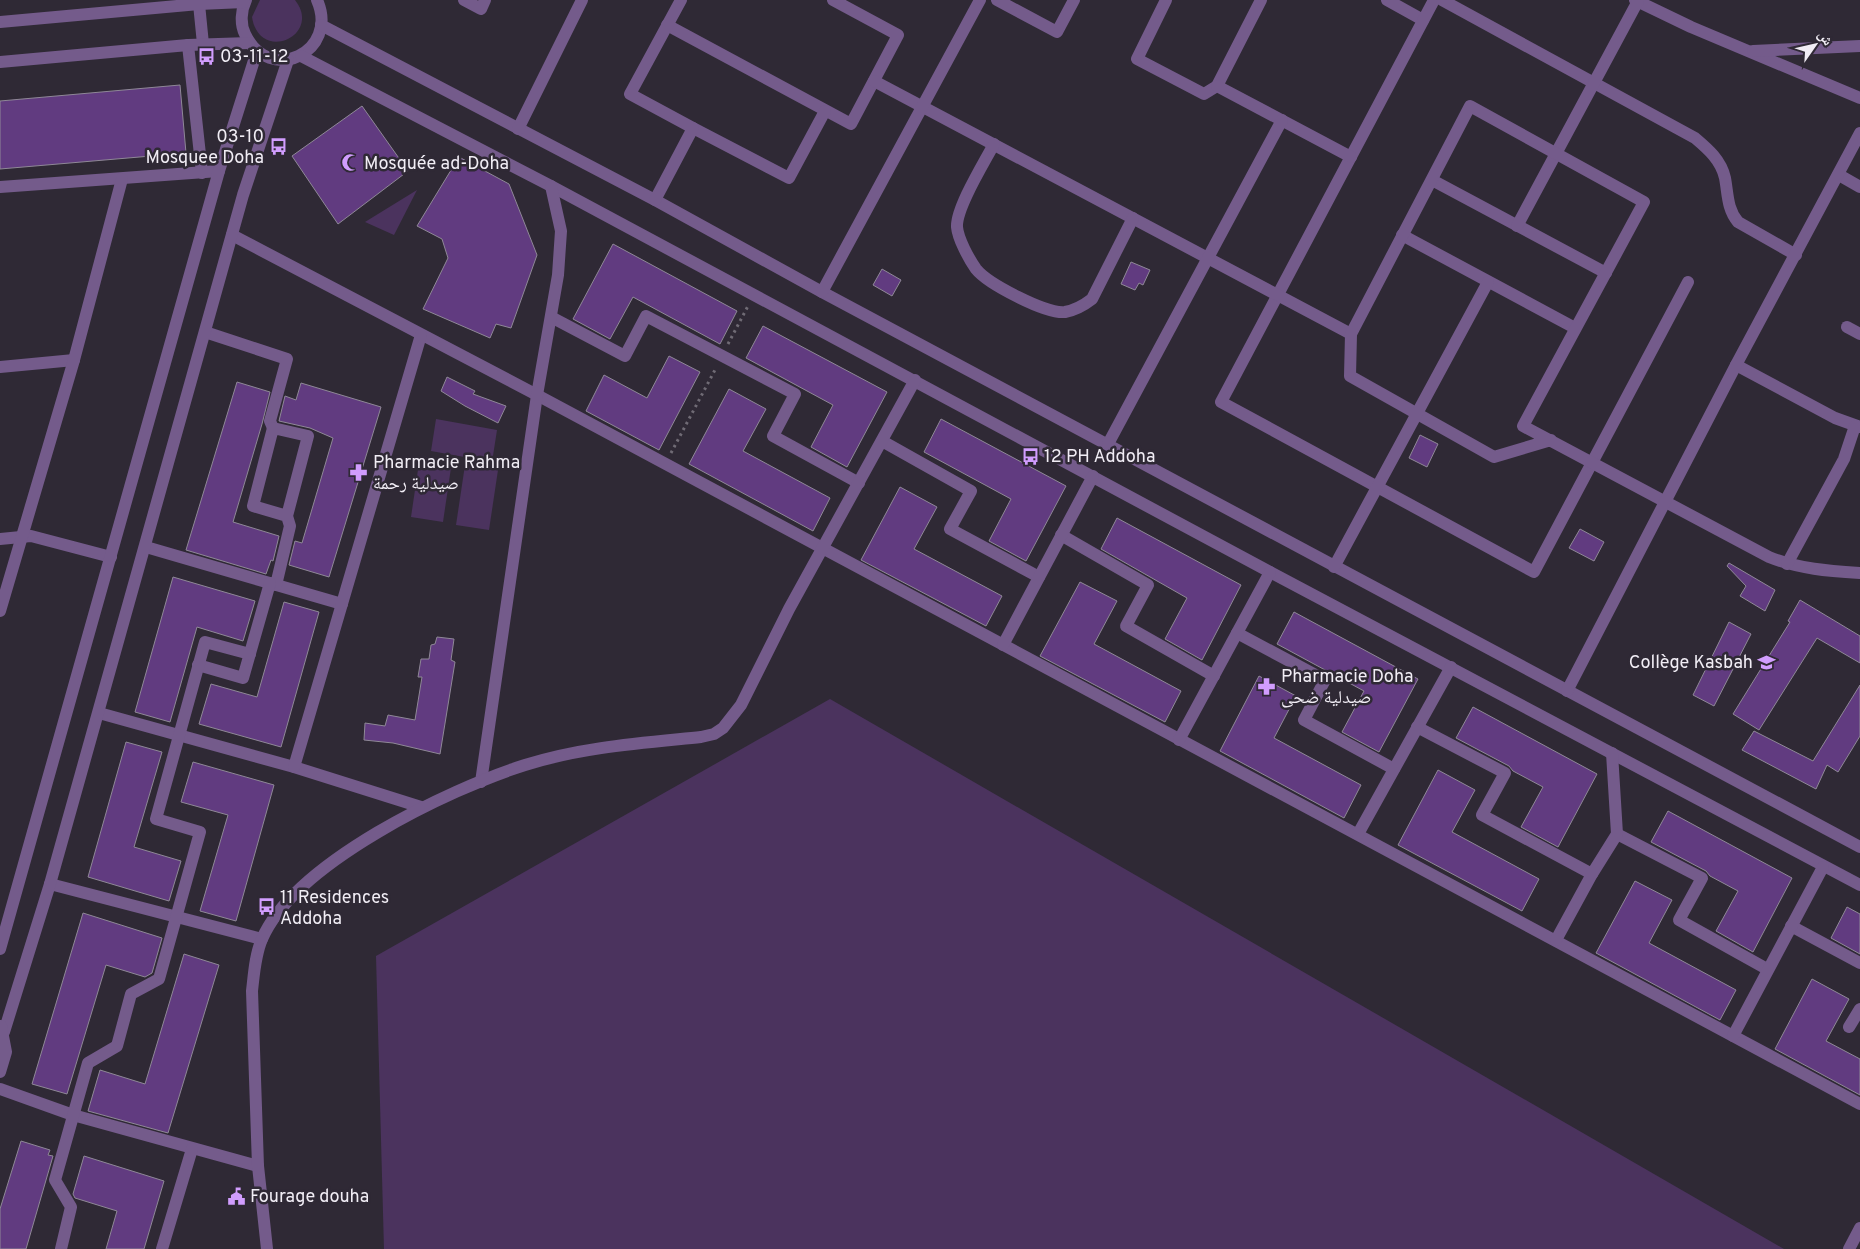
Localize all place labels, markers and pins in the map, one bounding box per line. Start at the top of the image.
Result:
bus stop icon: 03-11-12 [196,46,216,66]
place label: 03-11-12 [220,46,289,69]
place label: 03-10 Mosquee Doha [145,126,264,170]
bus stop icon: 03-10 Mosquee Doha [268,136,288,156]
mosque icon: Mosquée ad-Doha [340,153,360,173]
place label: Mosquée ad-Doha [364,153,509,176]
bus stop icon: 12 PH Addoha [1020,446,1040,466]
place label: 12 PH Addoha [1044,446,1155,469]
place label: Pharmacie Rahma صيدلية رحمة [373,452,520,496]
pharmacy icon: Pharmacie Rahma صيدلية رحمة [349,462,369,482]
place label: Collège Kasbah [1629,652,1753,675]
school or university icon: Collège Kasbah [1757,652,1777,672]
place label: Pharmacie Doha صيدلية ضحى [1281,666,1414,710]
pharmacy icon: Pharmacie Doha صيدلية ضحى [1257,676,1277,696]
place label: 11 Residences Addoha [280,887,389,931]
bus stop icon: 11 Residences Addoha [256,897,276,917]
public building icon: Fourage douha [226,1186,246,1206]
place label: Fourage douha [250,1186,369,1209]

